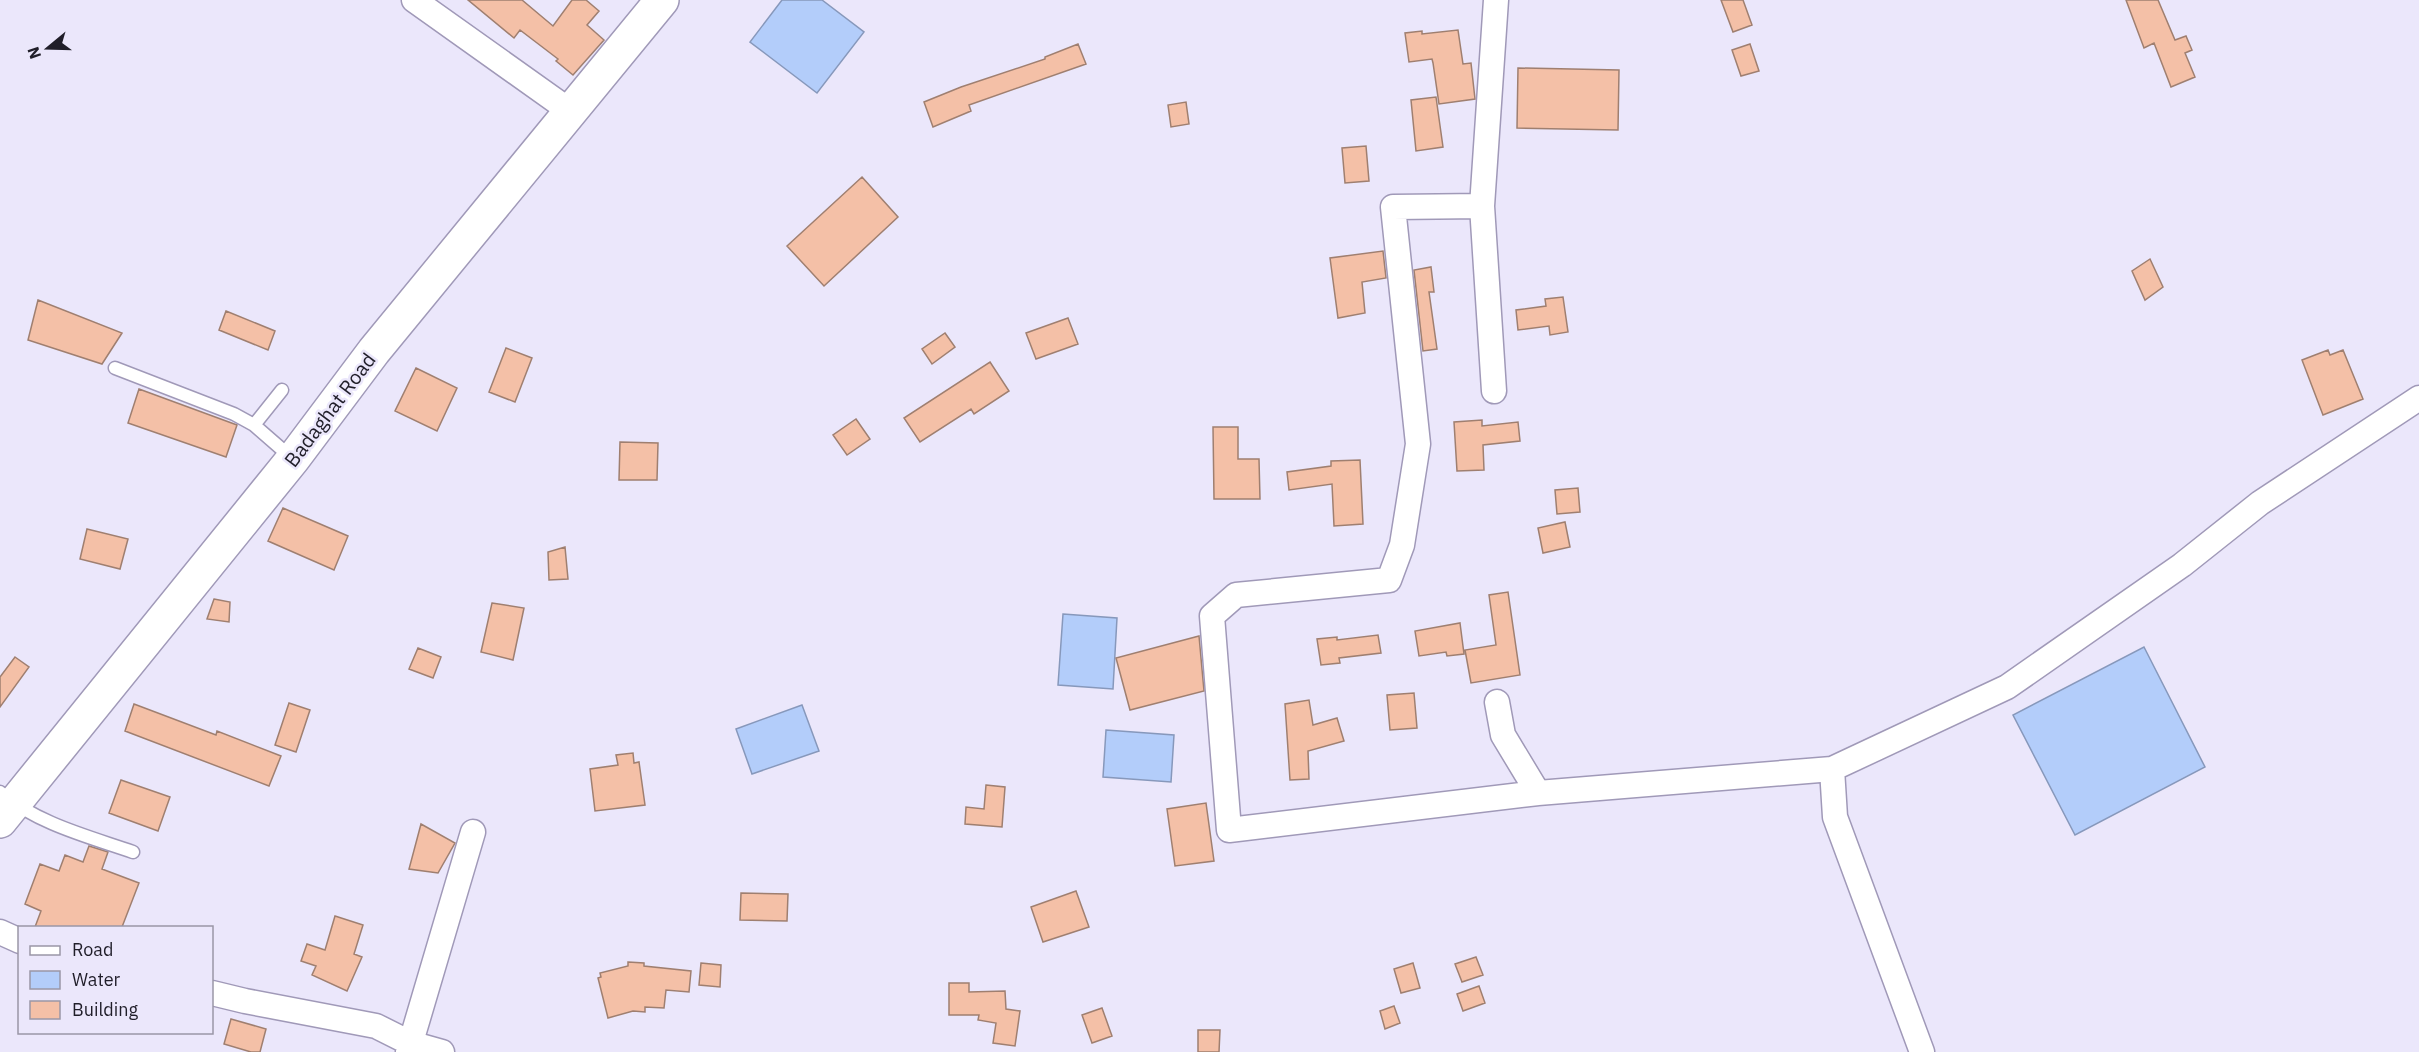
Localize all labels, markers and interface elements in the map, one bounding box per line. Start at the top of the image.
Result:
north arrow [18,18,78,78]
text: N [22,44,45,62]
street label: Badaghat Road [278,347,381,472]
legend [18,926,213,1034]
text: Road [72,938,113,961]
text: Water [72,968,121,991]
text: Building [72,998,139,1021]

